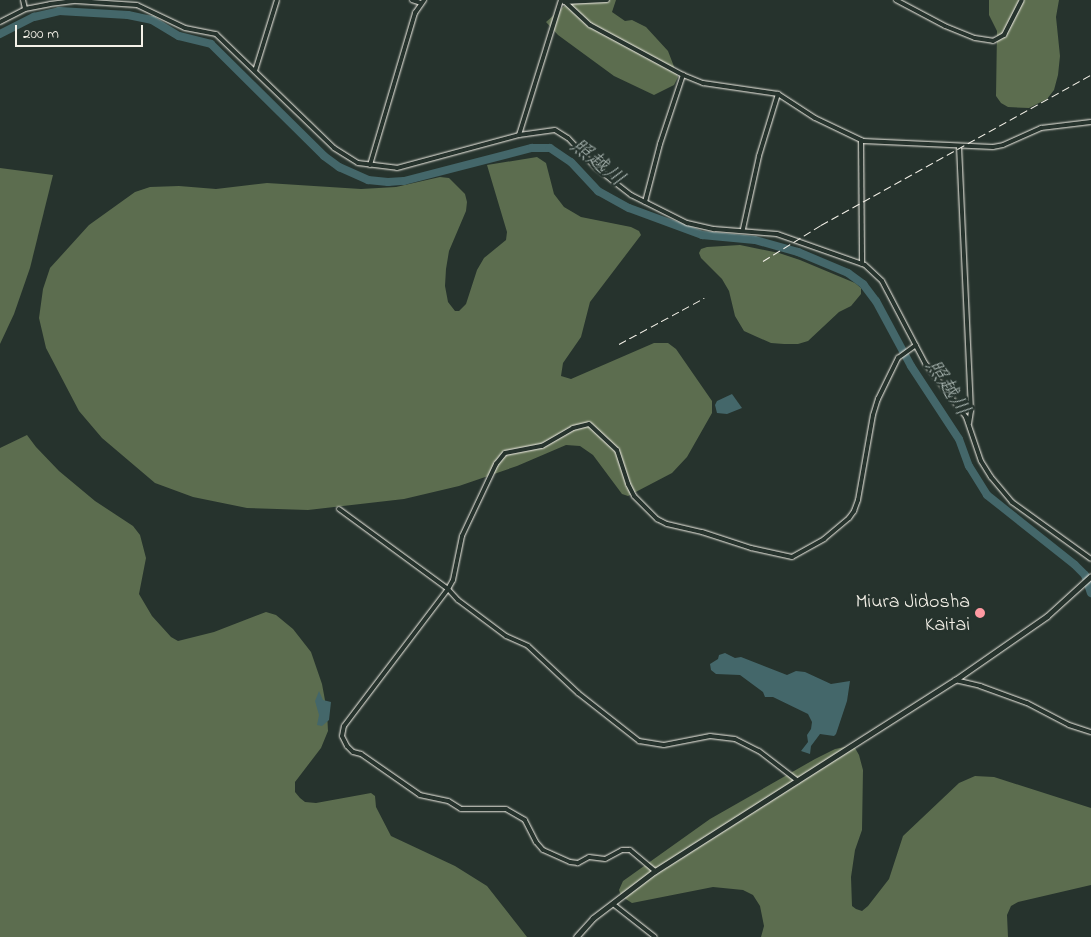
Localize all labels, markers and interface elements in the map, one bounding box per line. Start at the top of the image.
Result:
scale bar [18,15,145,47]
text: 200 m [23,23,59,45]
water label: 照越川 [565,133,629,193]
water label: 照越川 [919,355,975,421]
place label: Miura Jidosha Kaitai [855,590,970,637]
marker: Miura Jidosha Kaitai [974,607,986,619]

